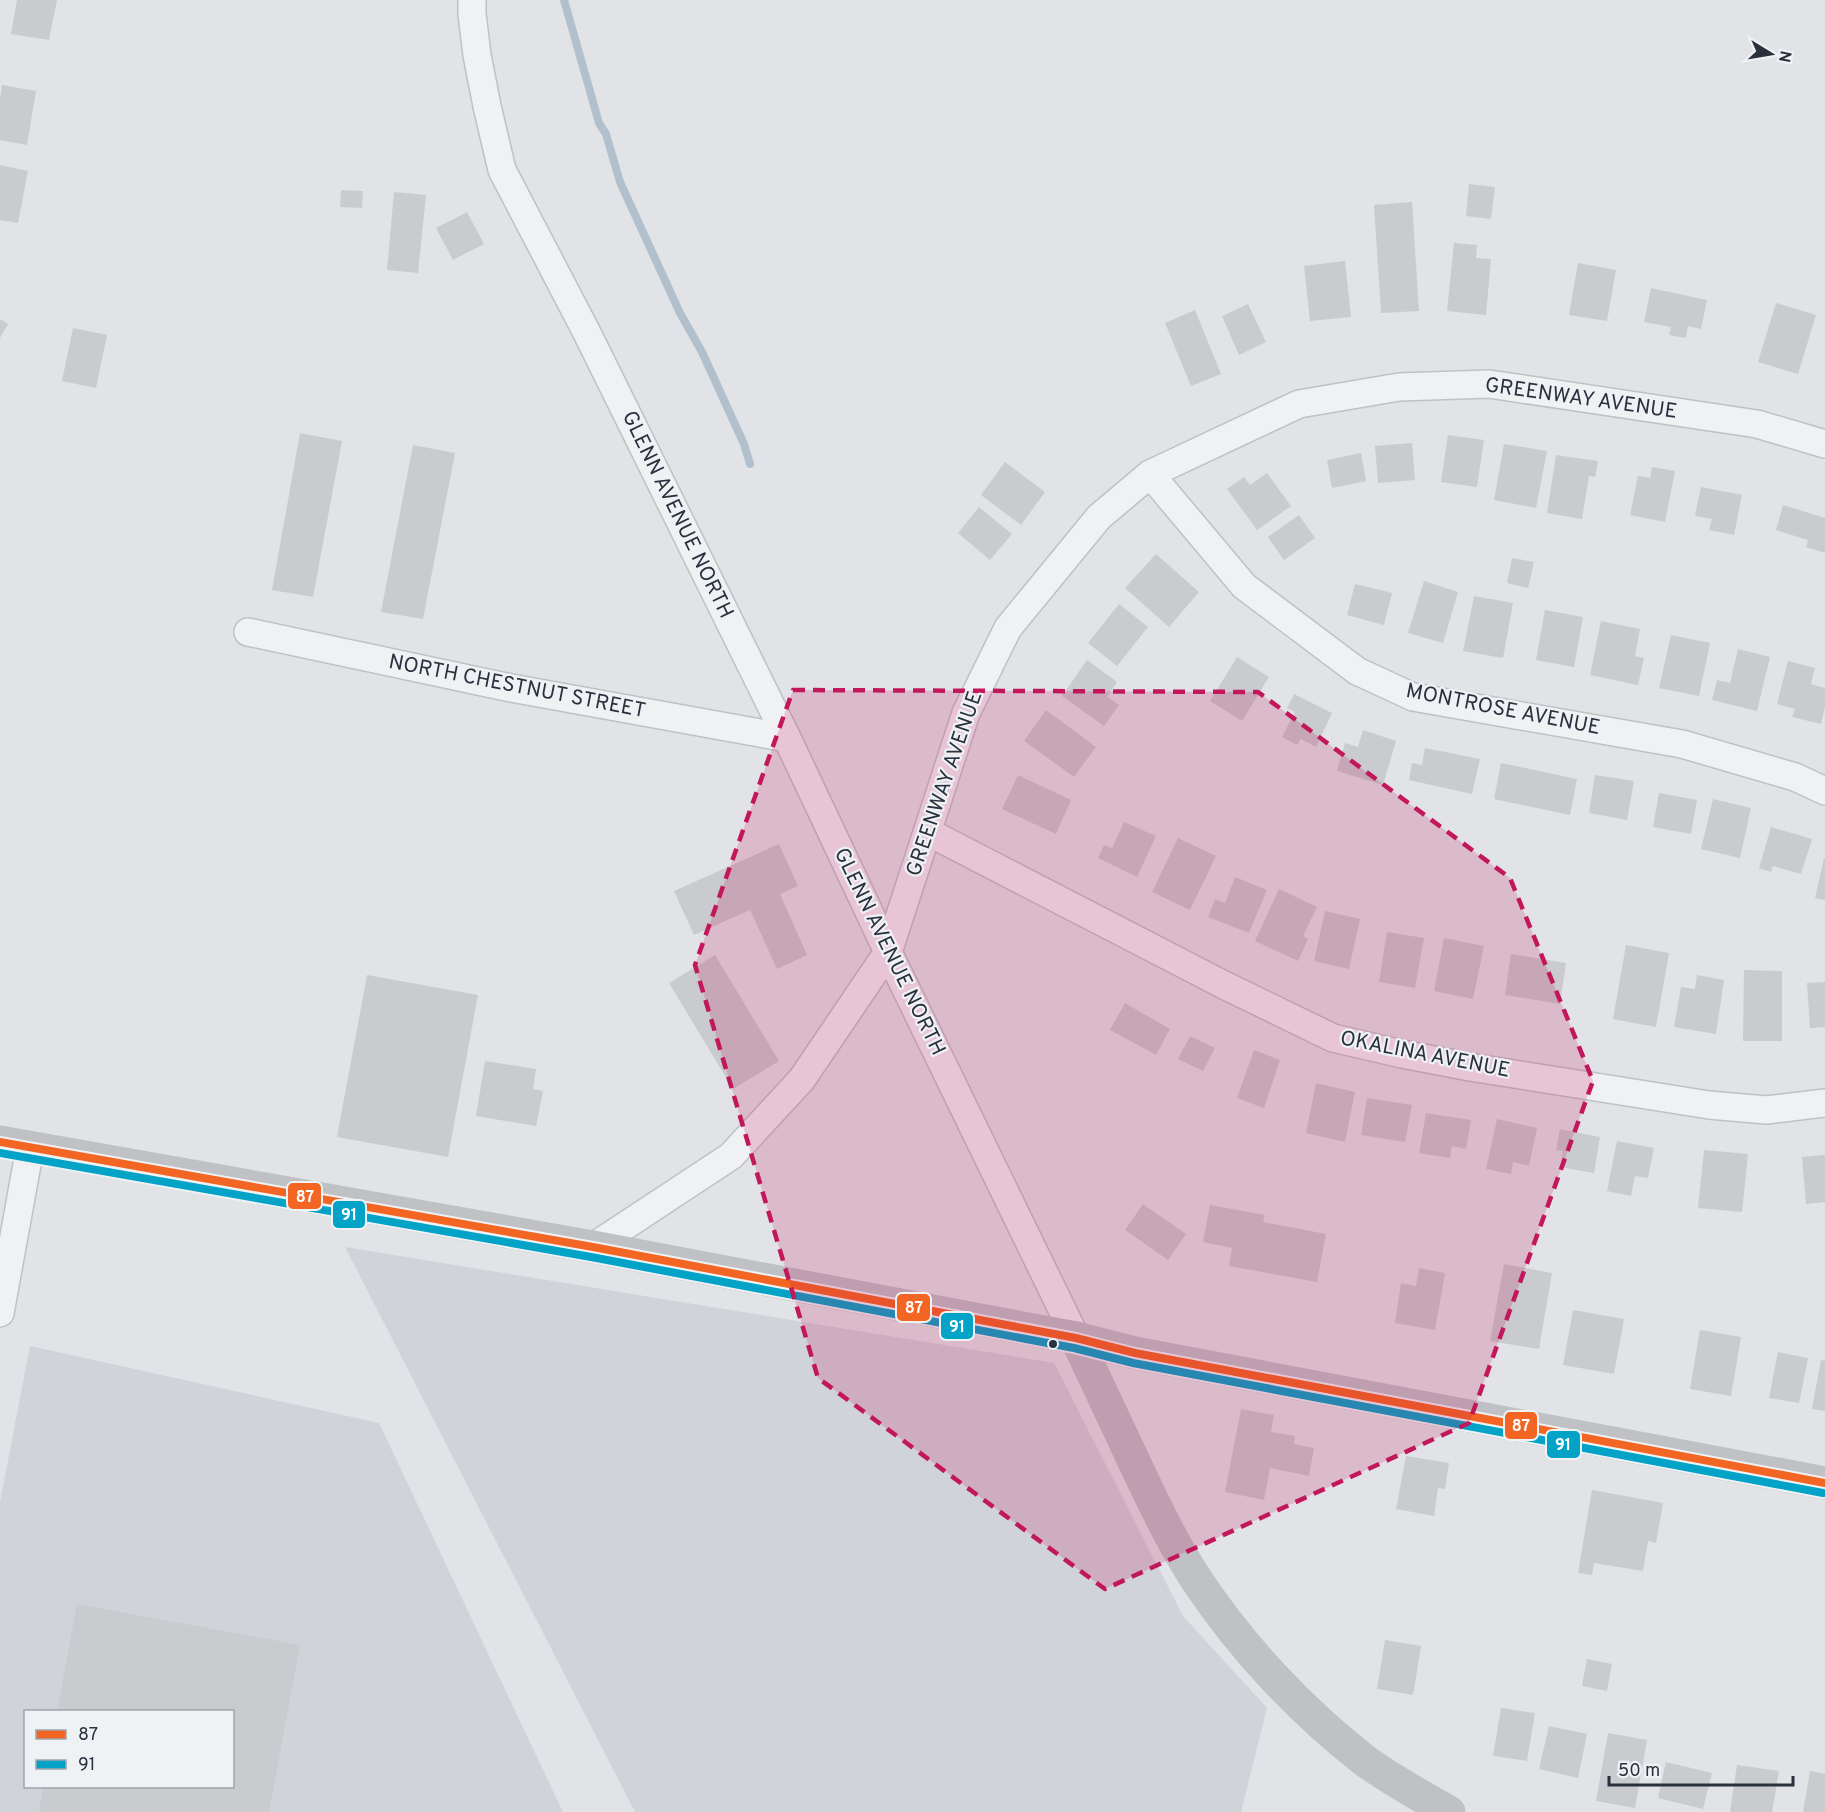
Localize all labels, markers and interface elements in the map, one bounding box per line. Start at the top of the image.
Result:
north arrow [1741,24,1801,84]
text: N [1773,49,1795,64]
street label: GREENWAY AVENUE [1483,372,1679,426]
street label: GLENN AVENUE NORTH [615,407,739,623]
street label: NORTH CHESTNUT STREET [386,649,648,725]
street label: MONTROSE AVENUE [1403,678,1603,742]
street label: GREENWAY AVENUE [901,688,989,880]
street label: GLENN AVENUE NORTH [827,844,951,1060]
street label: OKALINA AVENUE [1338,1025,1512,1085]
line badge: 87 [287,1182,322,1210]
text: 87 [296,1188,314,1208]
line badge: 91 [332,1200,366,1229]
text: 91 [341,1206,357,1226]
line badge: 87 [896,1293,931,1322]
text: 87 [905,1299,923,1319]
line badge: 91 [940,1312,974,1340]
text: 91 [949,1318,965,1338]
unlabelled marker [1047,1338,1059,1350]
line badge: 87 [1504,1411,1538,1440]
text: 87 [1512,1417,1530,1437]
line badge: 91 [1546,1430,1581,1459]
text: 91 [1555,1436,1571,1456]
legend [24,1710,234,1788]
text: 87 [78,1724,98,1747]
scale bar [1609,1749,1794,1787]
text: 91 [78,1754,95,1777]
text: 50 m [1618,1760,1660,1783]

